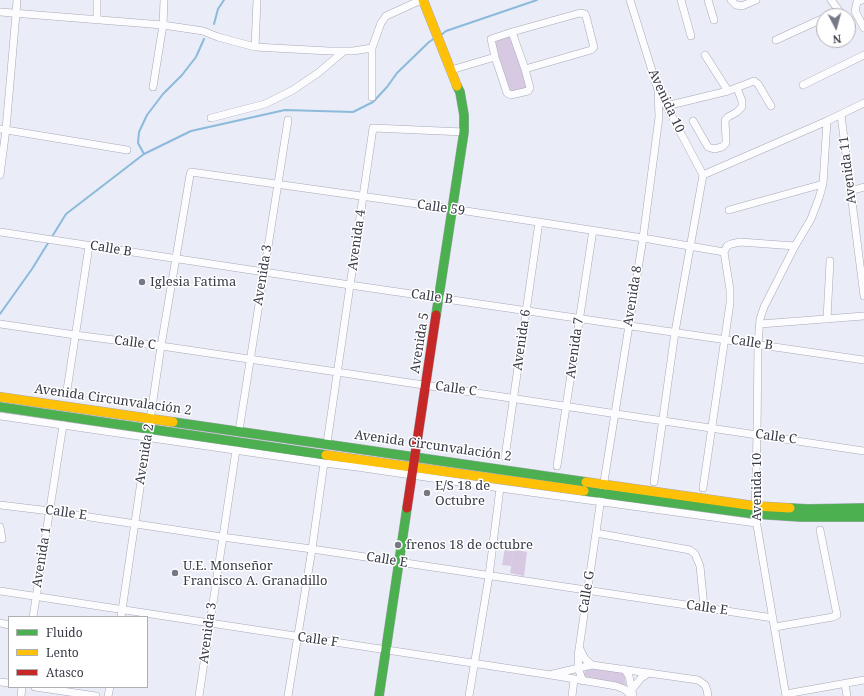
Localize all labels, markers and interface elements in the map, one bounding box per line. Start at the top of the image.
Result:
north arrow [816,8,856,48]
text: N [832,32,842,47]
street label: Avenida 10 [644,67,688,135]
street label: Avenida 11 [836,135,860,205]
street label: Calle 59 [416,197,466,219]
street label: Avenida 4 [345,209,369,271]
street label: Calle B [89,238,133,260]
street label: Avenida 3 [250,243,276,307]
street label: Avenida 8 [620,264,646,328]
place label: Iglesia Fatima [150,274,236,290]
marker: Iglesia Fatima [137,277,147,287]
street label: Calle B [410,286,454,308]
street label: Avenida 6 [510,309,534,371]
street label: Avenida 5 [407,311,433,375]
street label: Avenida 7 [563,317,587,379]
street label: Calle B [730,332,774,354]
street label: Calle C [113,333,157,353]
street label: Calle C [434,378,478,400]
street label: Avenida Circunvalación 2 [33,381,193,419]
street label: Avenida 2 [132,422,158,486]
street label: Calle C [754,426,798,448]
street label: Avenida Circunvalación 2 [353,427,513,465]
street label: Avenida 10 [749,453,765,521]
place label: E/S 18 de Octubre [435,478,490,509]
marker: E/S 18 de Octubre [422,488,432,498]
street label: Calle E [44,502,88,524]
street label: Avenida 1 [29,525,55,589]
place label: frenos 18 de octubre [406,537,533,553]
marker: frenos 18 de octubre [393,540,403,550]
street label: Calle E [365,549,409,571]
place label: U.E. Monseñor Francisco A. Granadillo [183,558,328,589]
marker: U.E. Monseñor Francisco A. Granadillo [170,568,180,578]
street label: Calle G [576,570,598,614]
street label: Calle E [685,597,729,619]
street label: Avenida 3 [196,602,220,664]
legend [8,616,148,688]
text: Fluido [46,624,83,641]
street label: Calle F [296,629,340,651]
text: Lento [46,644,79,661]
text: Atasco [46,664,84,681]

